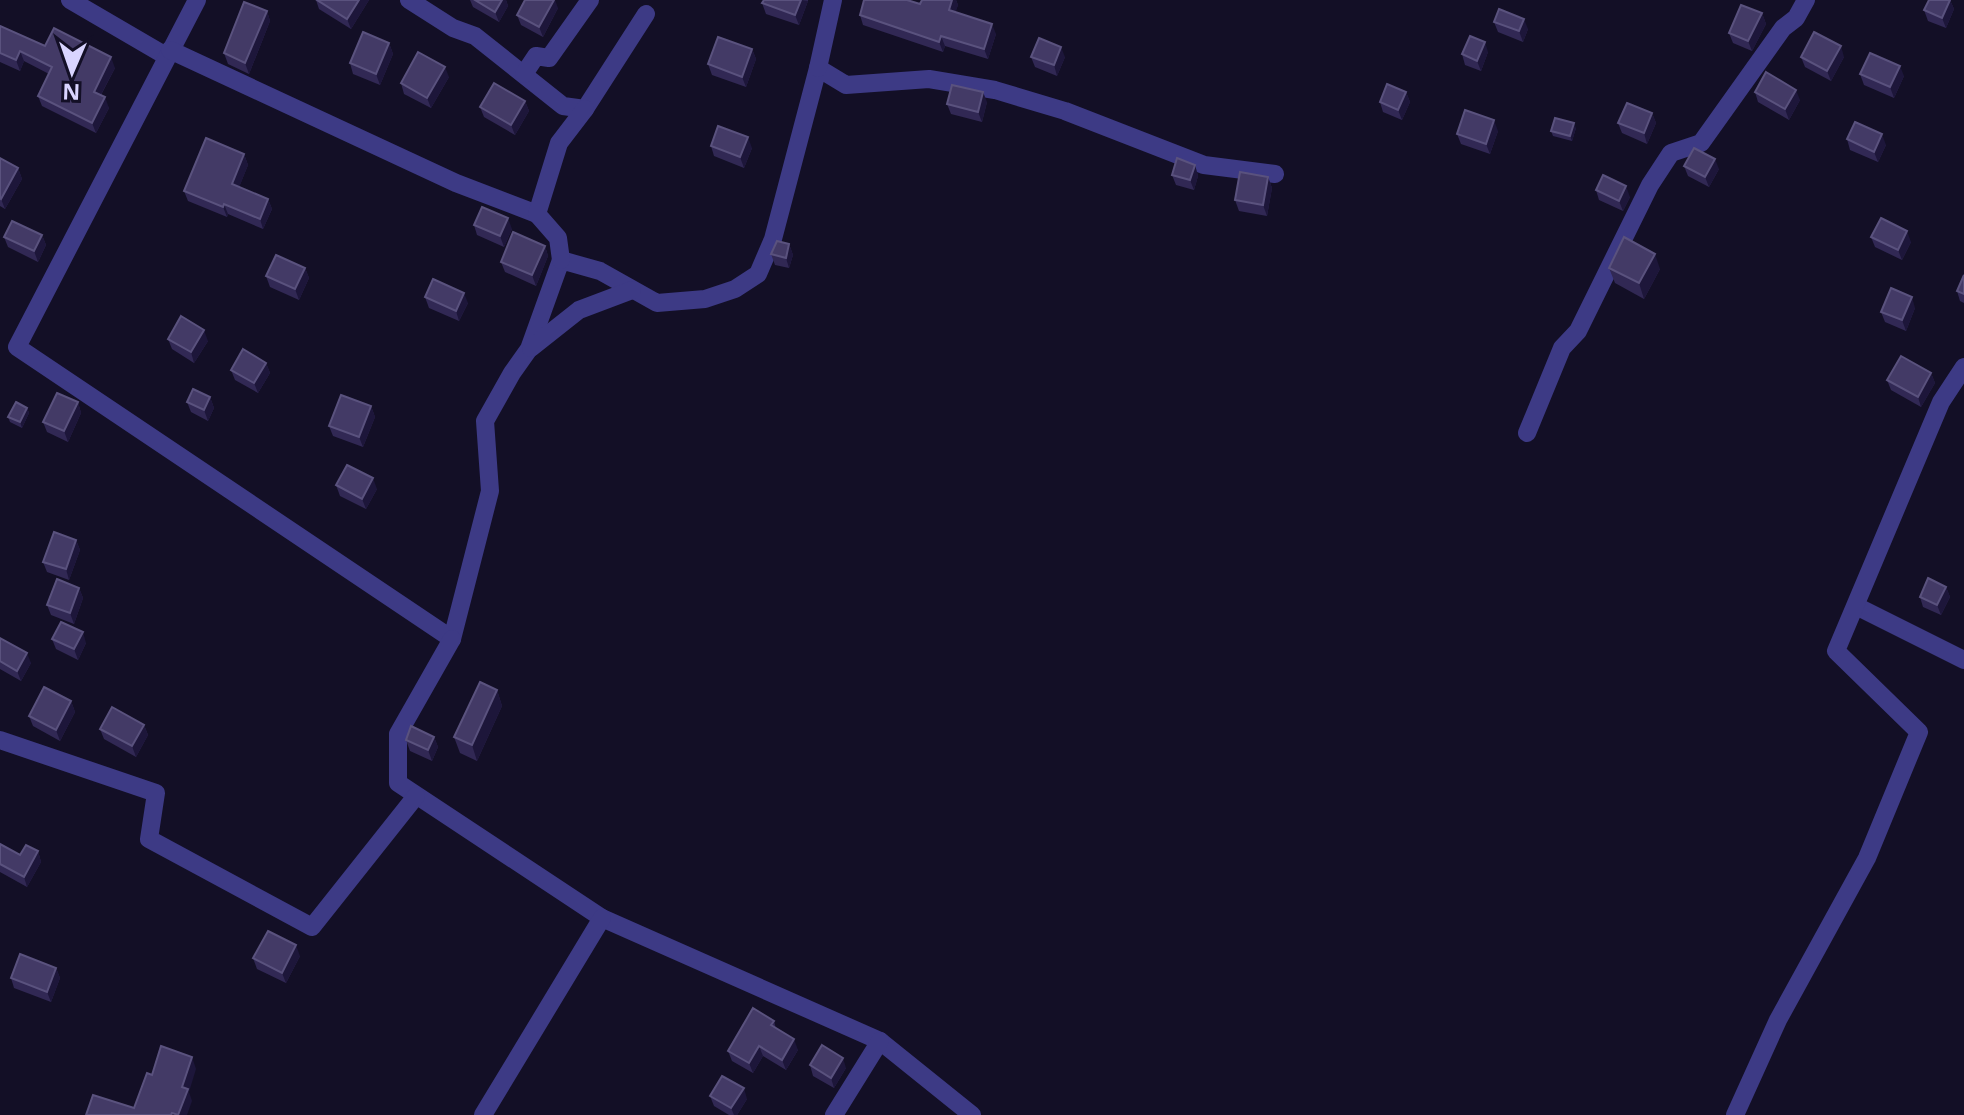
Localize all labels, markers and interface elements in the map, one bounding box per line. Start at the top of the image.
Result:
north arrow [32,32,112,112]
text: N [62,78,81,108]

